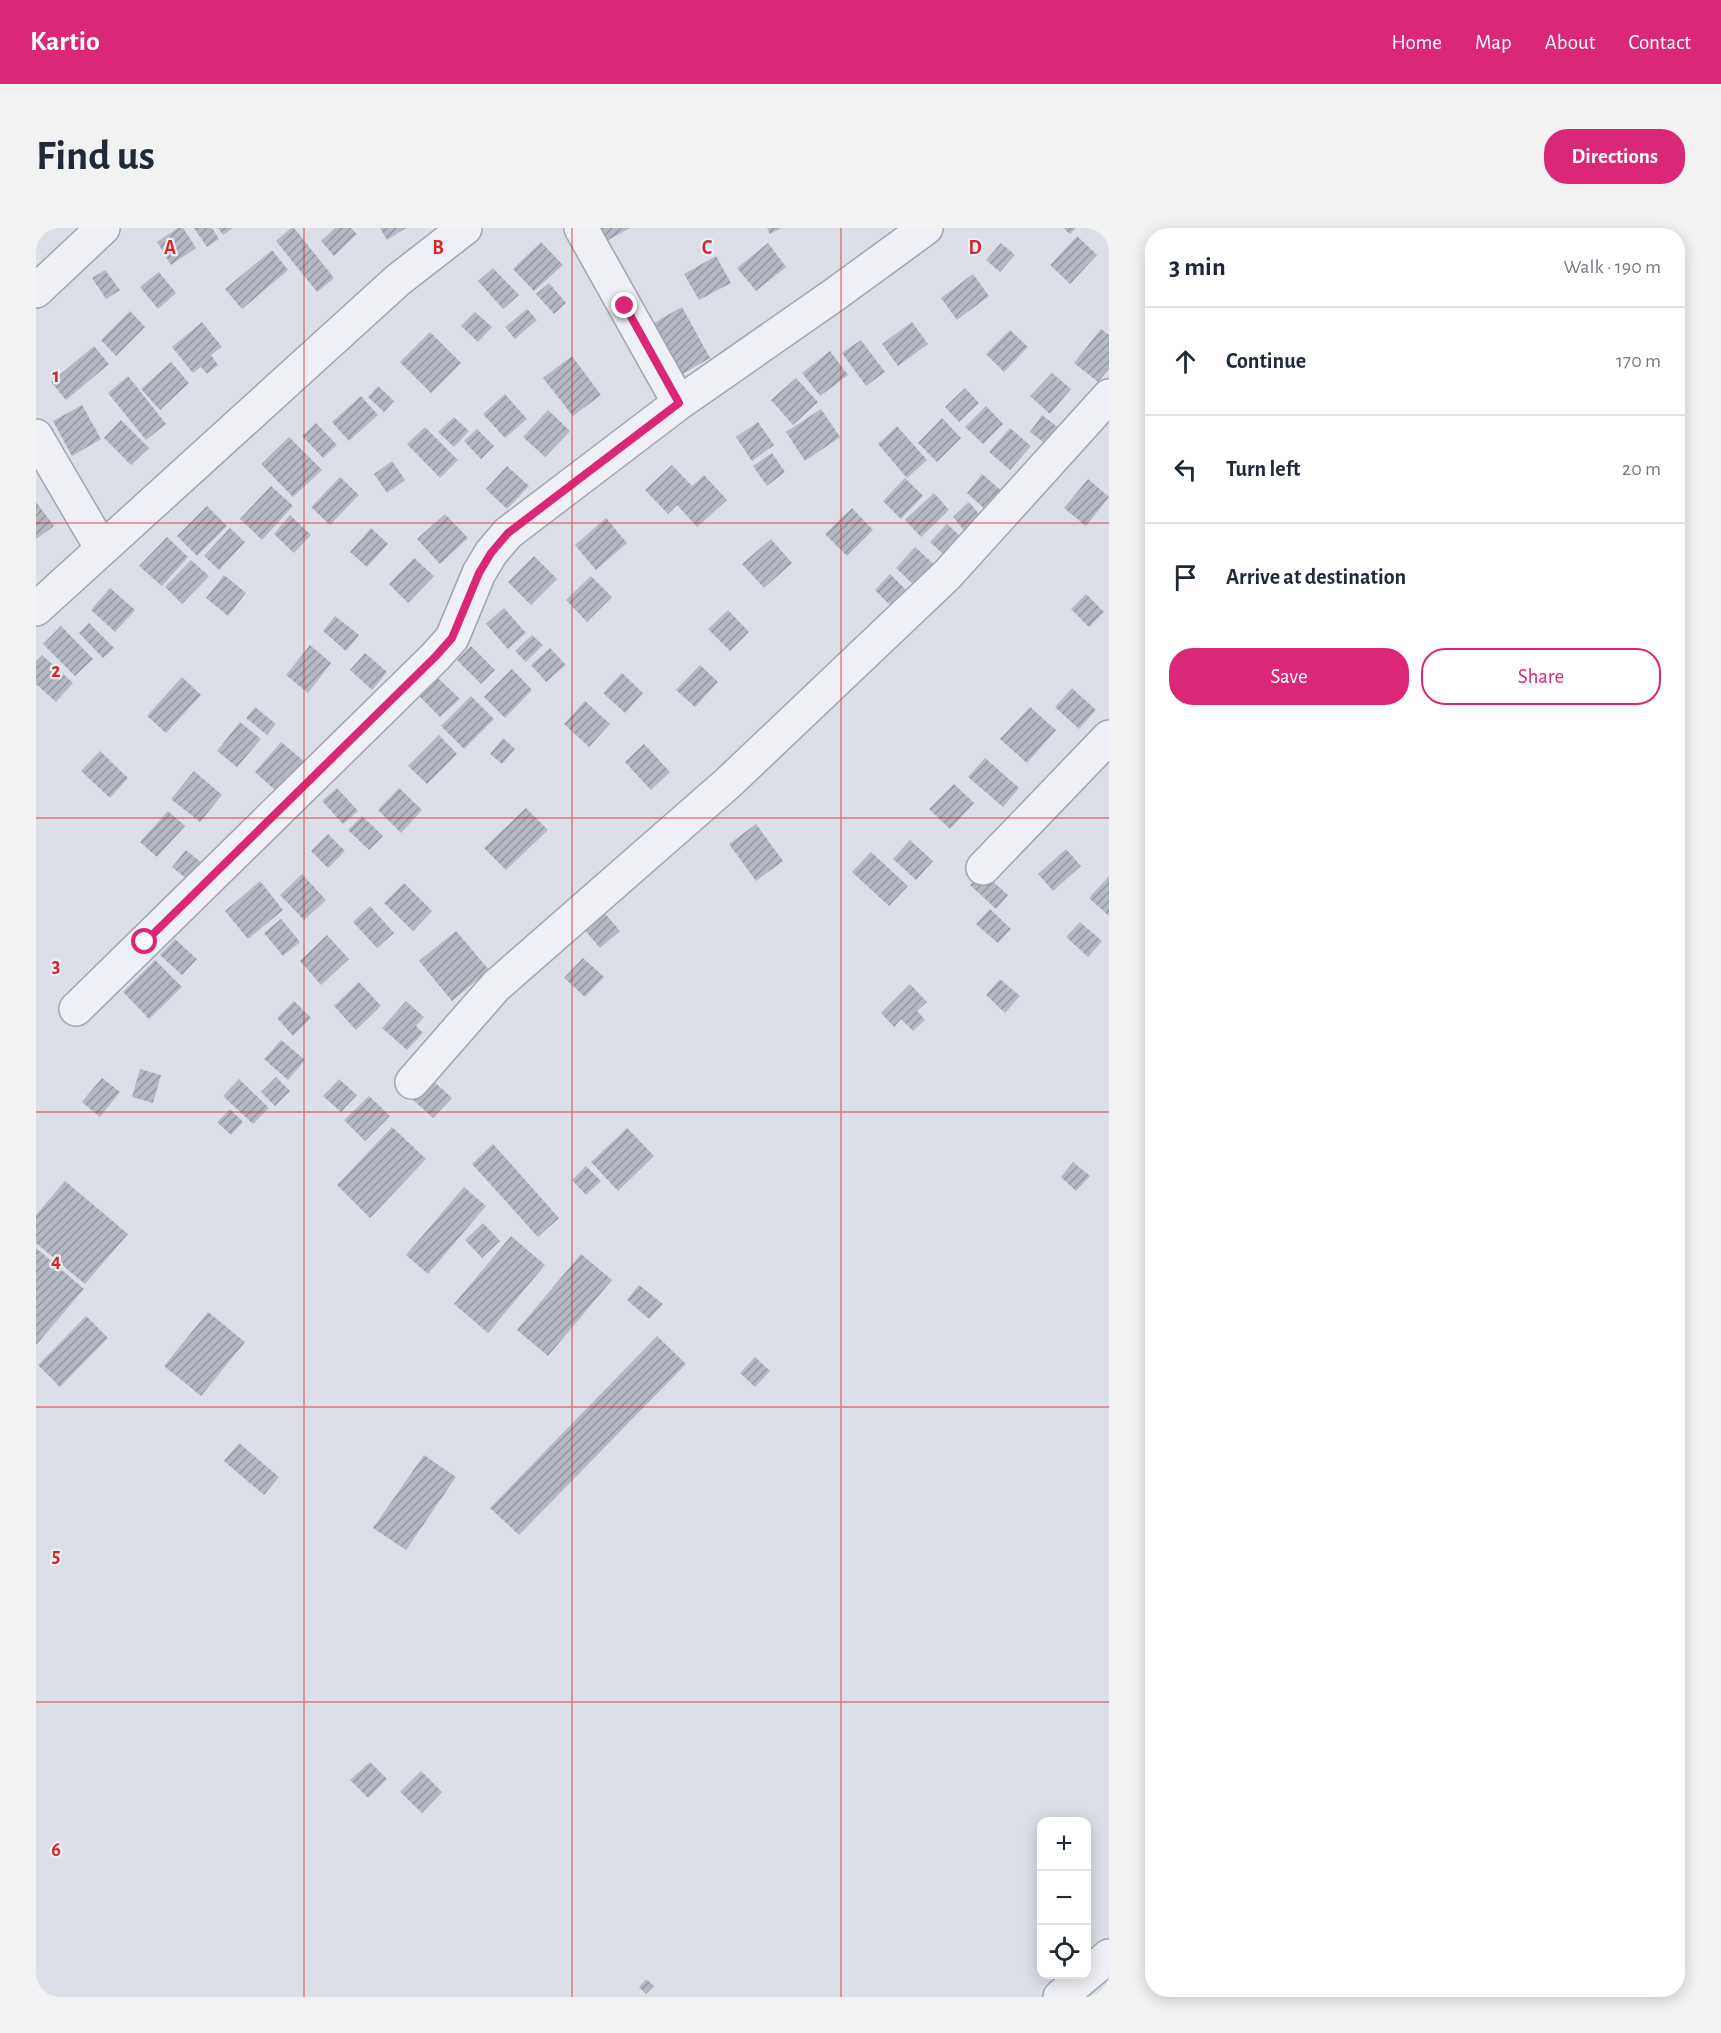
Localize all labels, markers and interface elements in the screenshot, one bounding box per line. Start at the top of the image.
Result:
text: Kartio [30,28,100,56]
text: Home [1391,32,1442,53]
text: Map [1475,32,1512,53]
text: About [1545,32,1595,53]
text: Contact [1628,32,1691,53]
button: Directions [1544,129,1685,184]
text: Find us [36,135,155,177]
text: A [164,238,176,258]
text: B [432,238,444,258]
text: C [702,238,713,258]
text: D [968,238,982,258]
text: 3 min [1169,254,1226,280]
text: Walk · 190 m [1564,257,1661,277]
route end [611,292,637,318]
icon: ahead [1169,345,1202,378]
text: Continue [1226,350,1306,372]
text: 170 m [1616,351,1661,371]
text: 1 [52,366,60,386]
icon: left [1169,453,1202,486]
text: Turn left [1226,458,1300,480]
text: 20 m [1622,459,1661,479]
icon: arrive [1169,561,1202,594]
text: Arrive at destination [1226,566,1406,588]
button: Save [1169,648,1409,705]
button: Share [1421,648,1661,705]
text: 2 [51,661,61,681]
route start [131,928,157,954]
text: 3 [52,956,60,976]
text: 4 [51,1251,61,1271]
text: 5 [52,1546,60,1566]
map controls [1037,1817,1091,1979]
button: + [1037,1817,1091,1871]
text: 6 [51,1840,61,1860]
button: − [1037,1871,1091,1925]
button: locate [1037,1925,1091,1979]

